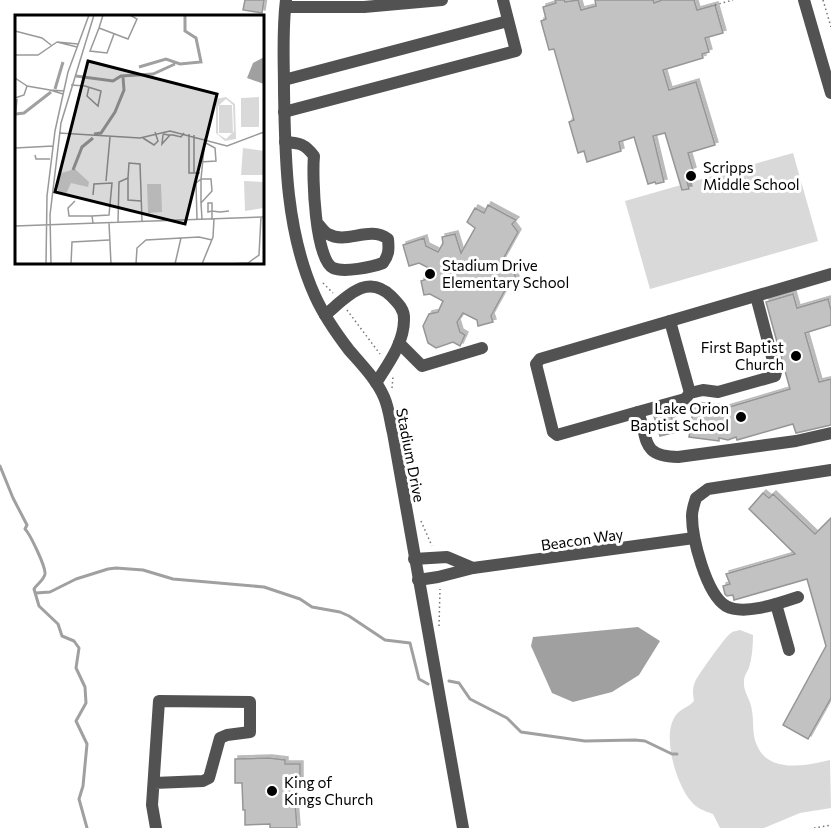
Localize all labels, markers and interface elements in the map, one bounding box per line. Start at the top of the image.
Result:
inset map [15,15,264,264]
place label: Scripps Middle School [703,158,800,193]
marker: Scripps Middle School [684,169,698,183]
place label: Stadium Drive Elementary School [442,256,569,291]
marker: Stadium Drive Elementary School [423,267,437,281]
place label: First Baptist Church [701,338,784,373]
marker: First Baptist Church [789,349,803,363]
place label: Lake Orion Baptist School [630,399,729,434]
street label: Stadium Drive [393,406,429,504]
marker: Lake Orion Baptist School [734,410,748,424]
street label: Beacon Way [540,524,625,554]
place label: King of Kings Church [284,773,373,808]
marker: King of Kings Church [265,784,279,798]

